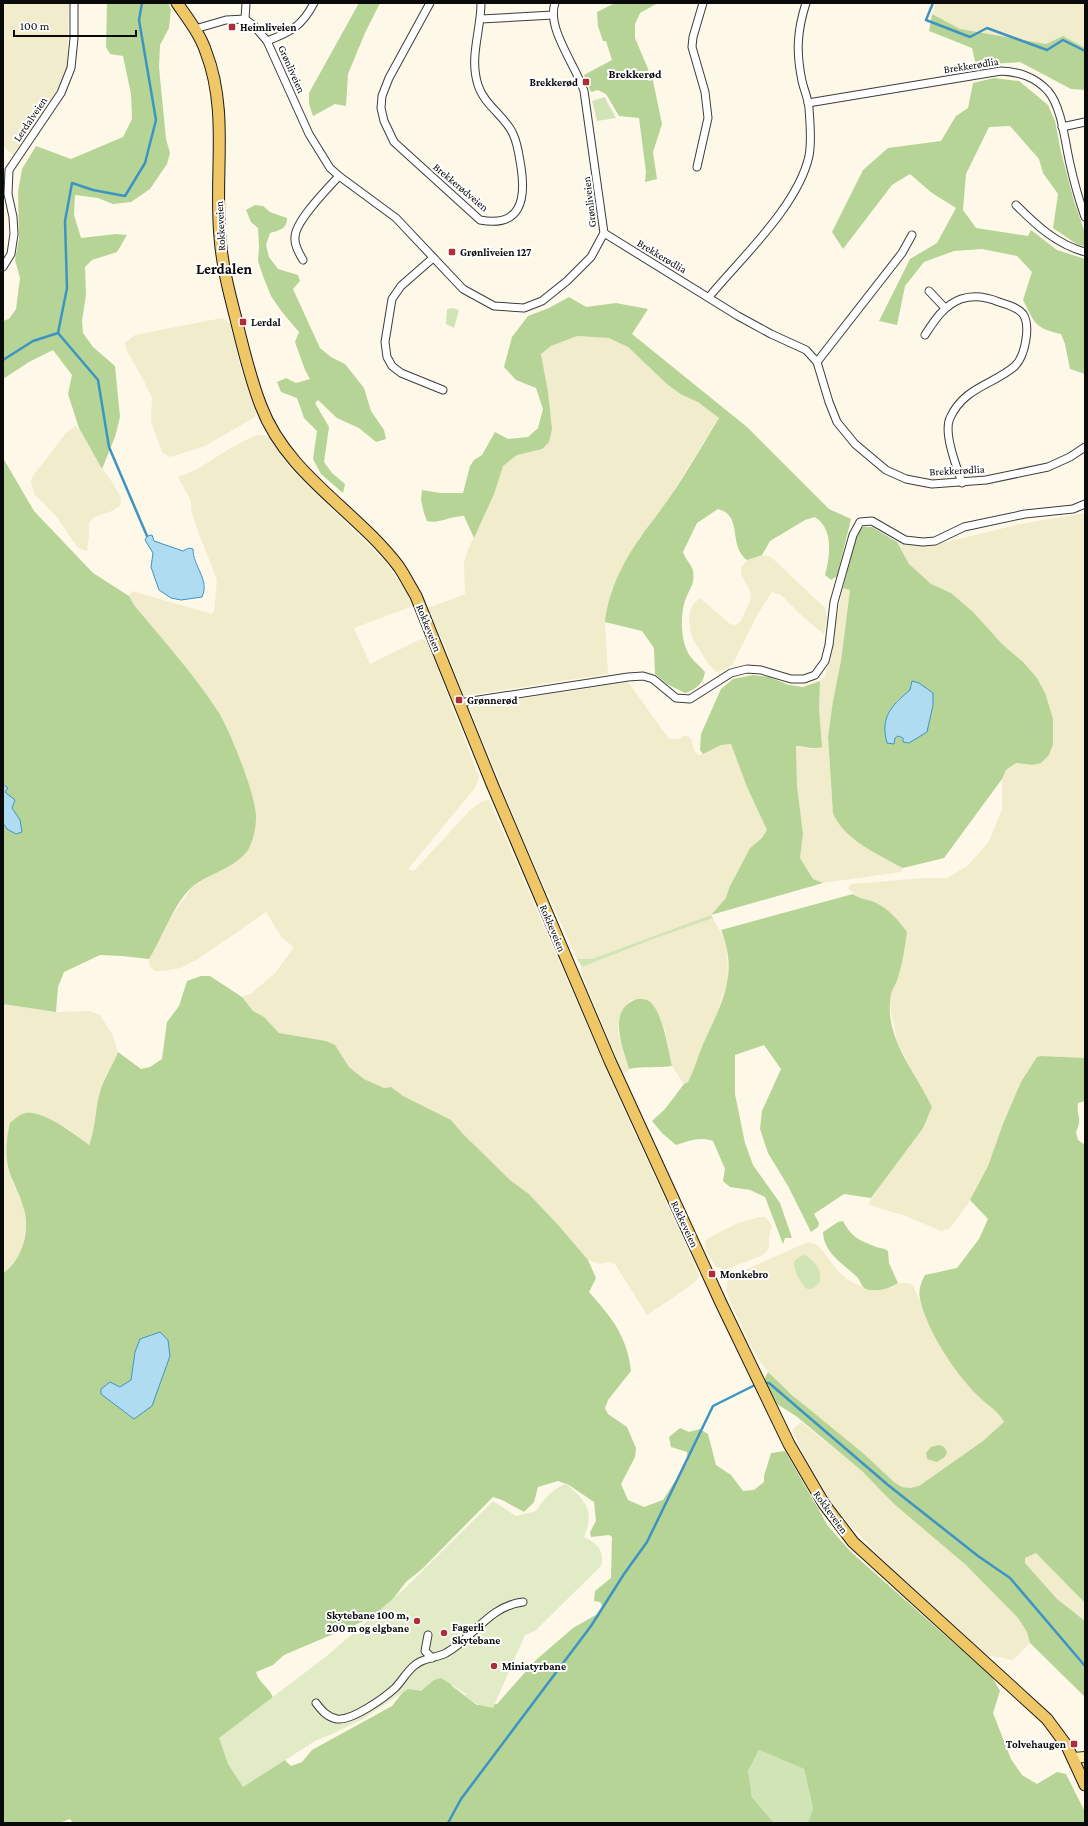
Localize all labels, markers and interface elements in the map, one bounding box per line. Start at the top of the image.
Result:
scale bar [14,12,136,38]
text: 100 m [20,19,50,33]
place label: Heimliveien [240,21,297,33]
marker: Heimliveien [227,22,237,32]
street label: Grønliveien [276,43,308,95]
street label: Brekkerødlia [943,55,999,75]
district label: Brekkerød [609,67,662,81]
place label: Brekkerød [530,76,578,88]
marker: Brekkerød [581,77,591,87]
street label: Lerdalveien [11,94,49,144]
street label: Brekkerødveien [431,161,491,214]
street label: Grønliveien [580,176,598,228]
street label: Rokkeveien [213,201,227,251]
street label: Brekkerødlia [635,237,689,275]
place label: Grønliveien 127 [460,246,531,258]
marker: Grønliveien 127 [447,247,457,257]
district label: Lerdalen [196,261,252,277]
place label: Lerdal [251,316,282,328]
marker: Lerdal [238,317,248,327]
street label: Brekkerødlia [929,463,985,477]
street label: Rokkeveien [414,603,444,654]
place label: Grønnerød [467,694,518,706]
marker: Grønnerød [454,695,464,705]
street label: Rokkeveien [538,903,568,953]
street label: Rokkeveien [669,1199,701,1249]
place label: Monkebro [720,1268,769,1280]
marker: Monkebro [707,1269,717,1279]
street label: Rokkeveien [811,1488,851,1536]
place label: Skytebane 100 m, 200 m og elgbane [326,1609,409,1634]
marker: Skytebane 100 m, 200 m og elgbane [412,1616,422,1626]
place label: Fagerli Skytebane [452,1621,500,1646]
marker: Fagerli Skytebane [439,1628,449,1638]
place label: Miniatyrbane [502,1660,566,1672]
marker: Miniatyrbane [489,1661,499,1671]
place label: Tolvehaugen [1006,1738,1067,1750]
marker: Tolvehaugen [1069,1739,1079,1749]

